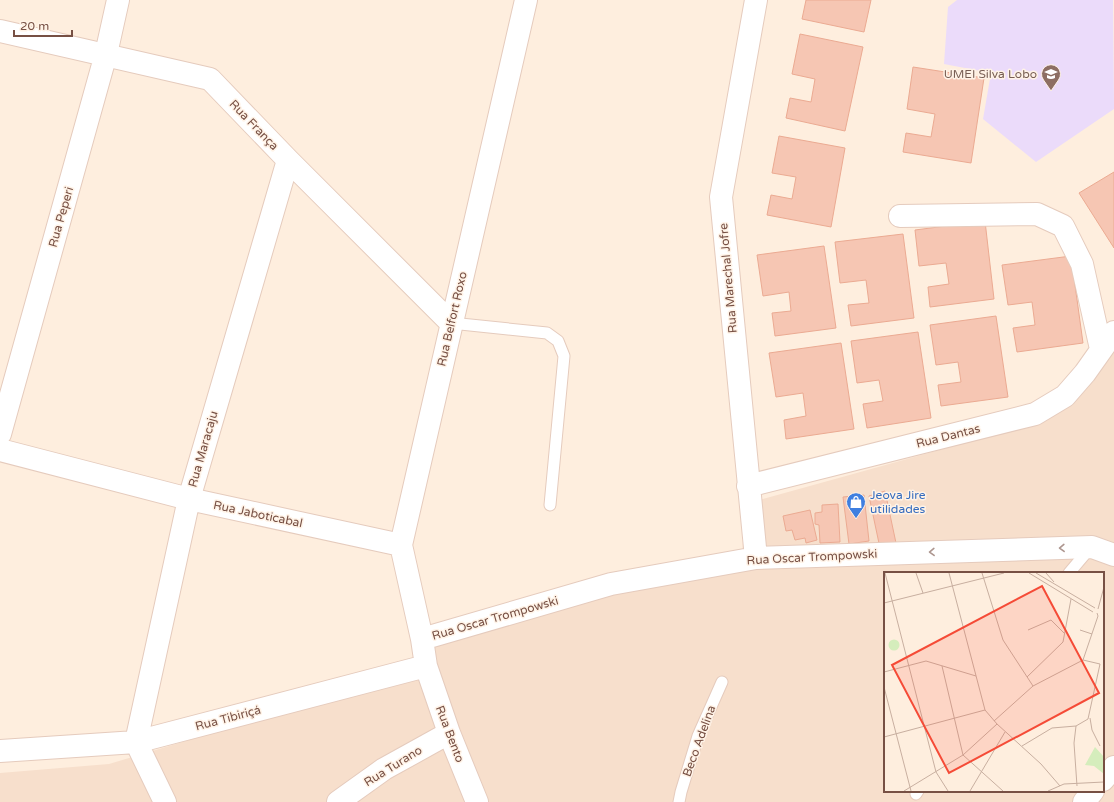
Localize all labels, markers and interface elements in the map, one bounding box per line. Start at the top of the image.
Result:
scale bar [14,12,72,38]
text: 20 m [20,19,49,33]
school or university icon: UMEI Silva Lobo [1040,63,1062,91]
place label: UMEI Silva Lobo [944,67,1037,81]
street label: Rua França [227,97,281,153]
street label: Rua Peperi [46,185,76,249]
street label: Rua Marechal Jofre [716,222,740,334]
street label: Rua Belfort Roxo [434,270,470,368]
street label: Rua Maracaju [185,409,221,489]
street label: Rua Dantas [914,421,982,451]
place label: Jeova Jire utilidades [870,488,926,516]
shop icon: Jeova Jire utilidades [845,491,867,519]
street label: Rua Jaboticabal [212,498,304,530]
one-way arrow [1059,544,1065,552]
street label: Rua Oscar Trompowski [746,547,878,567]
one-way arrow [929,548,935,556]
inset map [884,572,1104,792]
street label: Rua Oscar Trompowski [430,593,560,643]
street label: Rua Tibiriçá [194,703,262,733]
street label: Beco Adelina [680,703,718,779]
street label: Rua Bento [433,704,467,764]
street label: Rua Turano [361,743,425,789]

